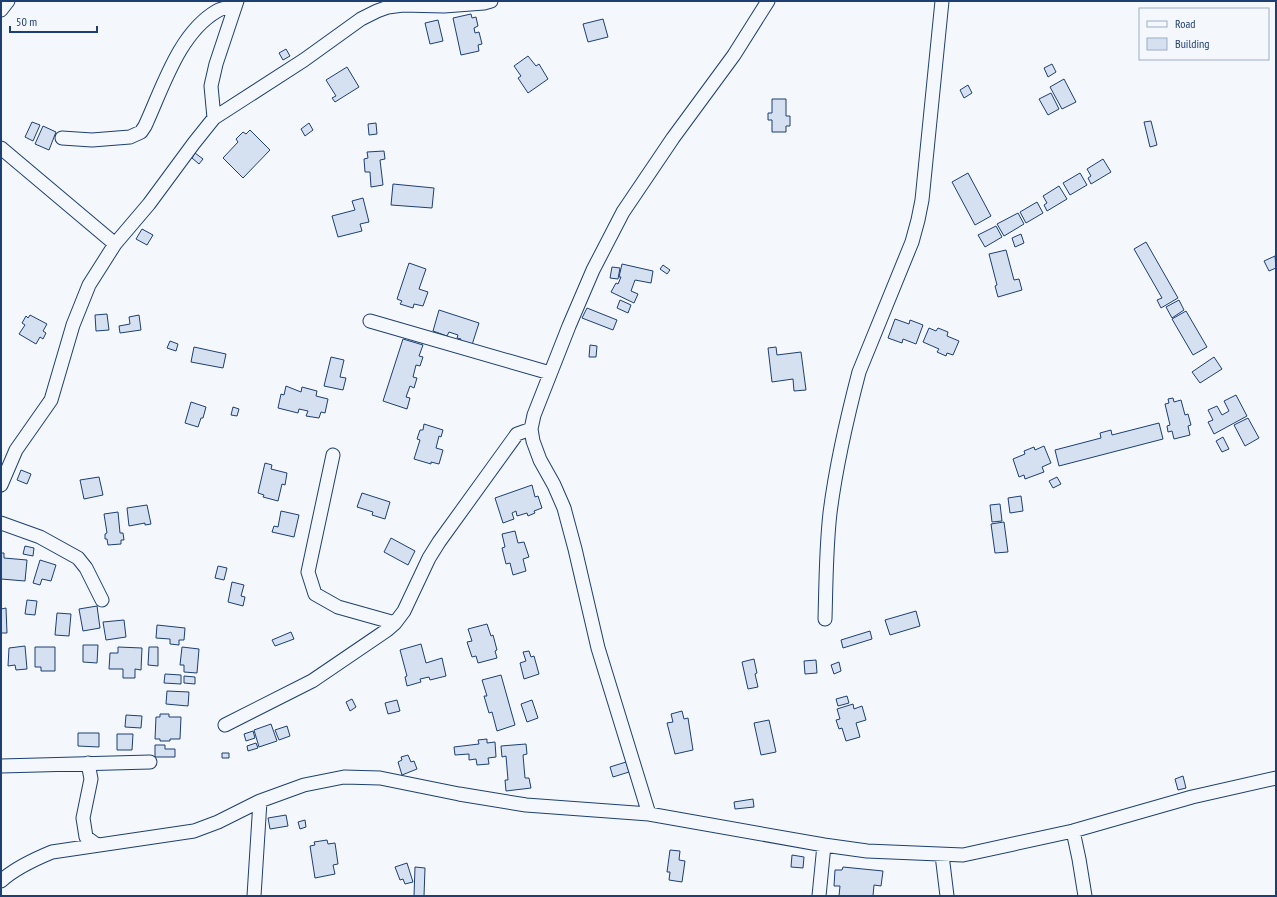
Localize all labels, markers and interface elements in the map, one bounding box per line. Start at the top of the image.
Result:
scale bar [10,8,97,34]
legend [1139,8,1269,60]
text: 50 m [16,14,37,29]
text: Road [1175,16,1195,31]
text: Building [1175,36,1210,51]

